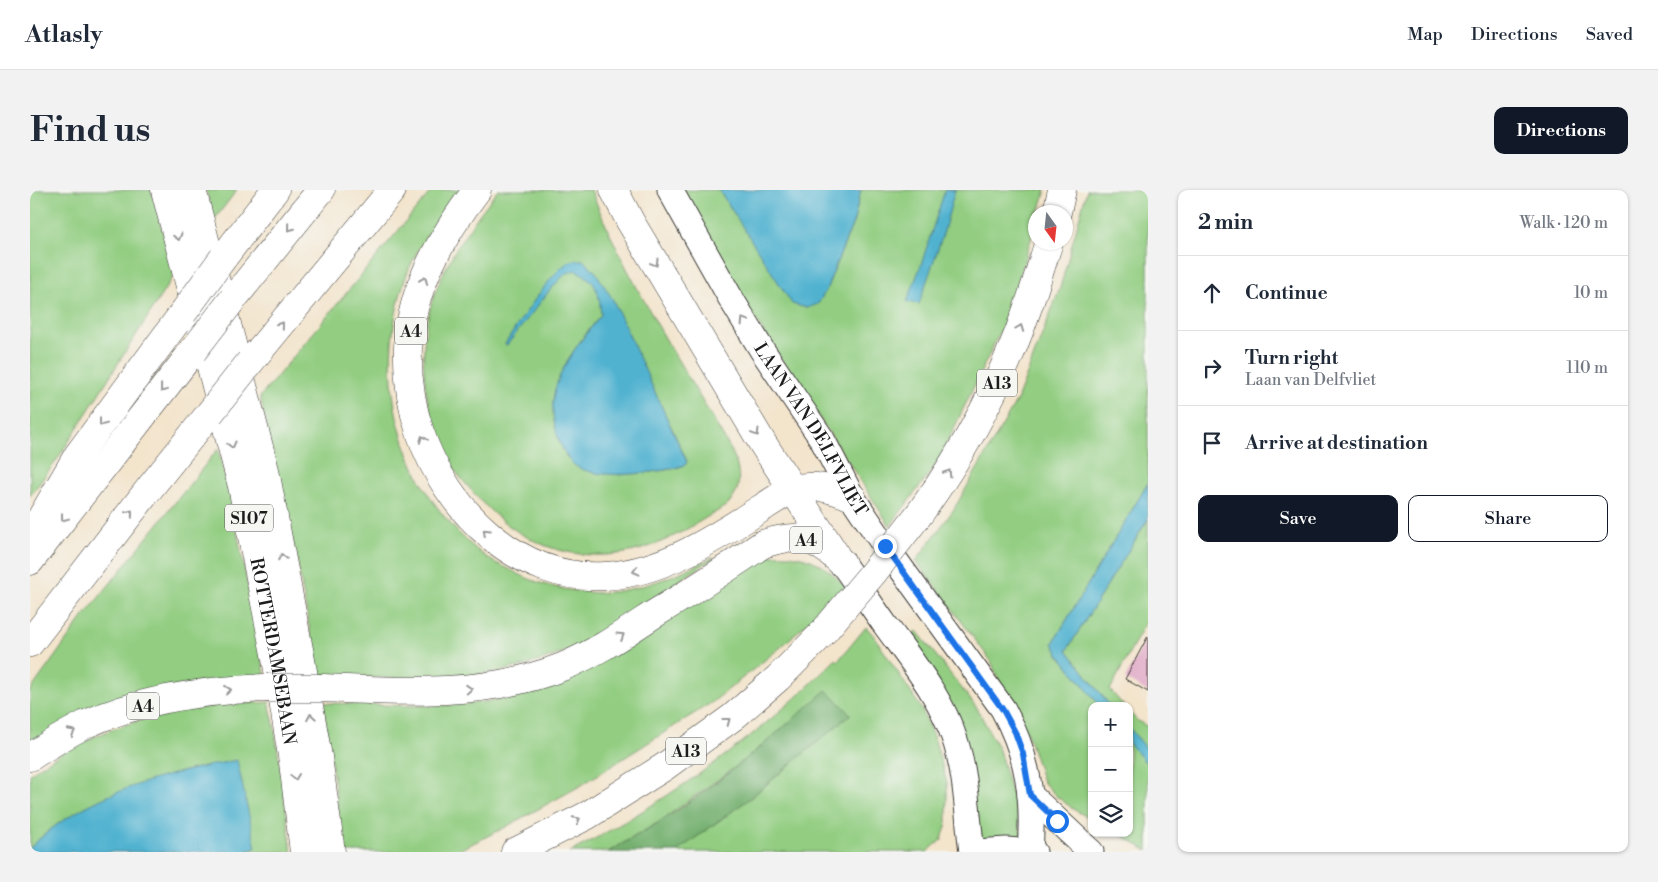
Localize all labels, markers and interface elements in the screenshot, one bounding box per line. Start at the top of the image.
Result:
text: Atlasly [25,20,102,50]
text: Map [1407,23,1443,46]
text: Directions [1471,23,1558,46]
text: Saved [1586,23,1633,46]
button: Directions [1494,107,1628,154]
text: Find us [30,109,150,152]
north arrow [1028,205,1073,250]
text: 2 min [1198,210,1253,236]
text: Walk · 120 m [1520,213,1608,233]
one-way arrow [288,222,296,231]
one-way arrow [172,233,182,241]
one-way arrow [649,257,659,266]
one-way arrow [417,276,428,285]
icon: ahead [1198,279,1226,307]
text: Continue [1245,281,1328,305]
text: 10 m [1574,283,1608,303]
one-way arrow [741,317,751,326]
road number: A4 [395,318,427,344]
one-way arrow [276,321,285,330]
one-way arrow [1014,324,1024,332]
street label: LAAN VAN DELFVLIET [748,339,873,521]
text: Turn right [1245,346,1338,370]
icon: right [1198,354,1226,382]
text: 110 m [1566,358,1608,378]
road number: A13 [977,370,1017,397]
text: Laan van Delfvliet [1245,370,1376,390]
one-way arrow [160,383,169,393]
one-way arrow [99,417,108,427]
one-way arrow [750,427,759,436]
icon: arrive [1198,429,1226,457]
text: Arrive at destination [1245,431,1428,455]
one-way arrow [418,435,428,443]
one-way arrow [226,441,237,450]
one-way arrow [941,469,951,478]
button: Save [1198,495,1398,542]
button: Share [1408,495,1608,542]
road number: S107 [225,504,273,532]
one-way arrow [124,510,132,519]
one-way arrow [60,512,69,521]
road number: A4 [790,526,822,554]
one-way arrow [483,529,492,538]
route end [874,535,897,558]
one-way arrow [277,553,287,562]
street label: ROTTERDAMSEBAAN [244,556,301,747]
one-way arrow [633,566,641,576]
one-way arrow [615,633,624,642]
one-way arrow [465,683,473,694]
one-way arrow [224,685,232,696]
road number: A4 [127,692,159,720]
map controls [1088,702,1133,837]
button: + [1088,702,1133,747]
one-way arrow [307,713,317,722]
one-way arrow [721,718,731,727]
one-way arrow [66,728,75,738]
road number: A13 [666,738,706,764]
button: − [1088,747,1133,792]
one-way arrow [289,773,300,781]
button: layers [1088,792,1133,837]
route start [1046,810,1069,833]
one-way arrow [572,816,581,826]

